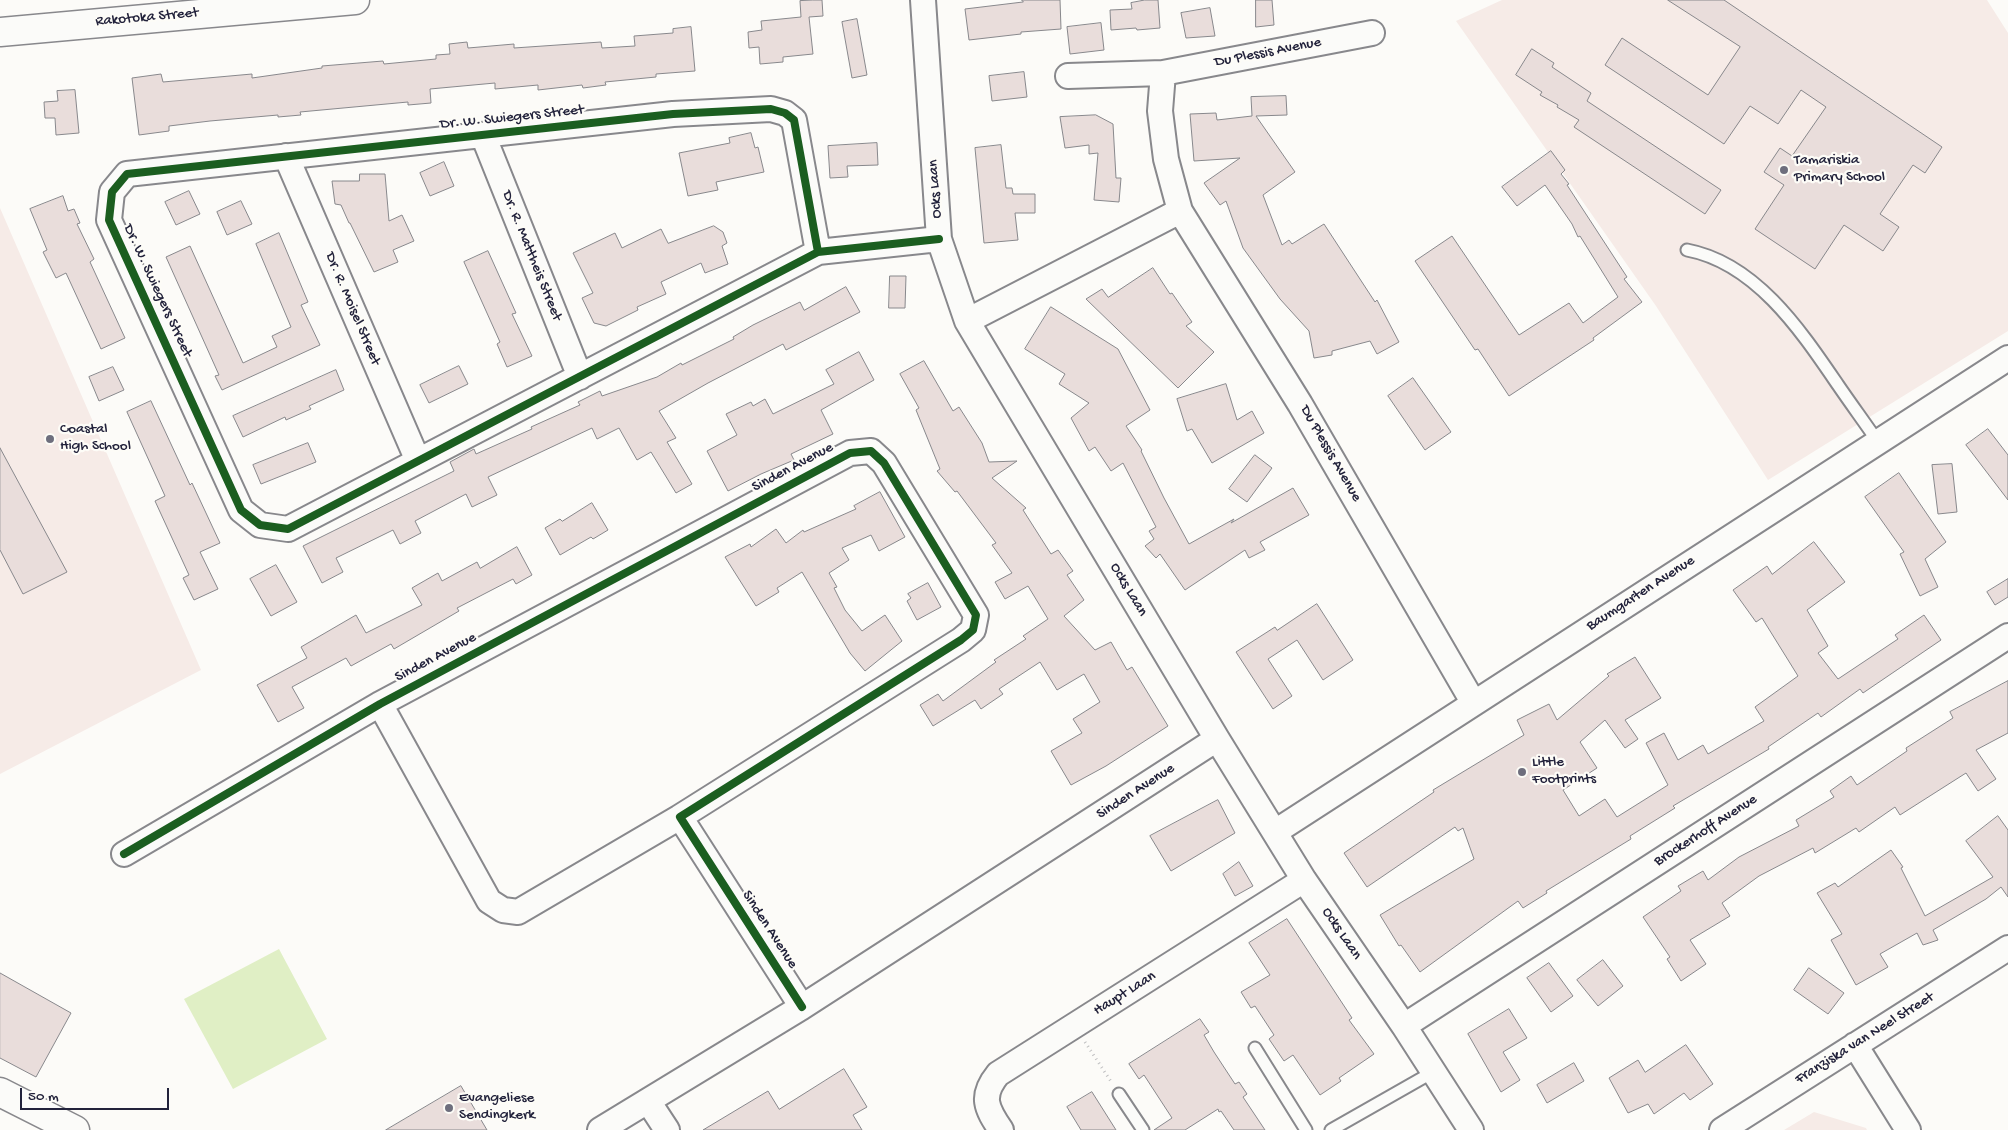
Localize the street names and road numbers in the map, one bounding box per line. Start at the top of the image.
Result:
street label: Rakotoka Street [95,5,199,31]
street label: Du Plessis Avenue [1213,34,1323,72]
street label: Dr. W. Swiegers Street [439,101,585,135]
street label: Ocks Laan [925,159,947,219]
street label: Dr. R. Mattheis Street [497,188,565,324]
street label: Dr. W. Swiegers Street [118,222,196,360]
street label: Dr. R. Moisel Street [320,250,384,368]
street label: Du Plessis Avenue [1295,403,1365,505]
street label: Sinden Avenue [749,439,837,497]
street label: Baumgarten Avenue [1583,552,1699,636]
street label: Ocks Laan [1105,560,1151,620]
street label: Sinden Avenue [392,629,480,687]
street label: Sinden Avenue [1094,760,1178,824]
street label: Brockerhoff Avenue [1651,791,1761,871]
street label: Sinden Avenue [737,888,801,972]
street label: Ocks Laan [1317,904,1365,964]
street label: Haupt Laan [1090,968,1160,1020]
street label: Franziska van Neel Street [1792,989,1938,1089]

